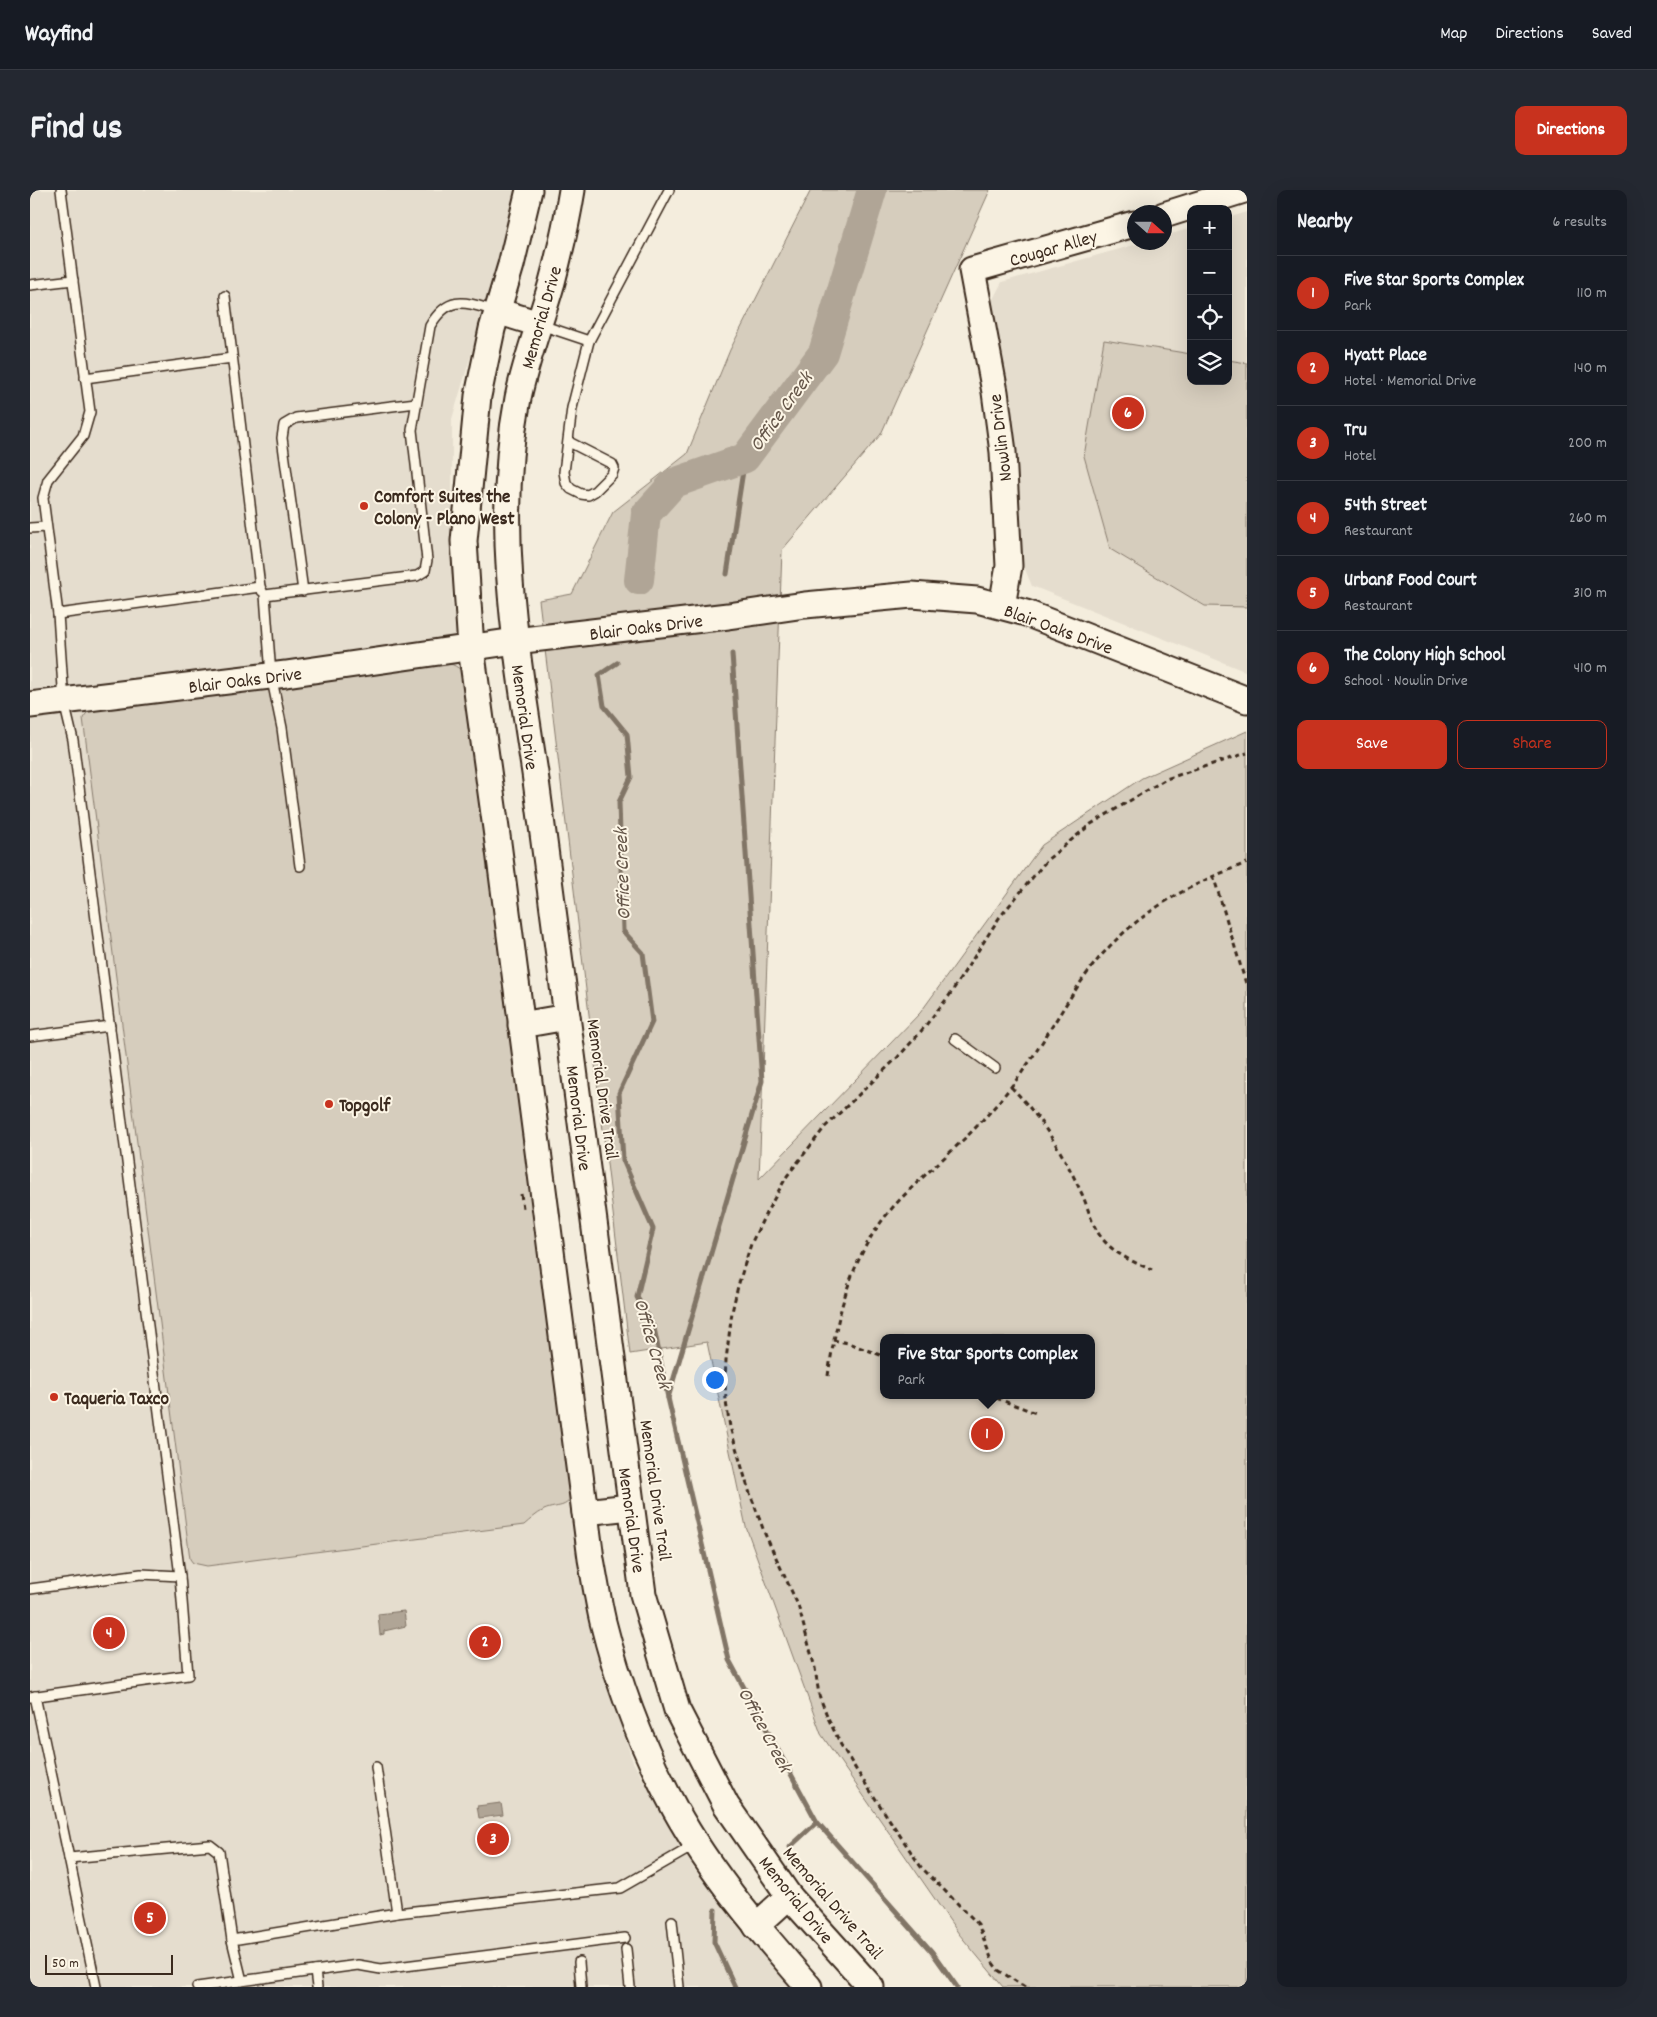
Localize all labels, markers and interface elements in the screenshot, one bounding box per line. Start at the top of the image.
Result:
text: Wayfind [25,18,93,52]
text: Map [1440,22,1467,47]
text: Directions [1495,22,1564,47]
text: Saved [1592,22,1632,47]
text: Find us [30,105,122,155]
button: Directions [1515,106,1627,155]
north arrow [1127,205,1172,250]
map controls [1187,205,1232,385]
button: + [1187,205,1232,250]
text: Nearby [1297,208,1352,238]
text: 6 results [1552,211,1607,234]
street label: Cougar Alley [1007,225,1101,276]
button: − [1187,250,1232,295]
street label: Memorial Drive [516,263,571,373]
text: Five Star Sports Complex [1344,268,1524,295]
text: 1 [1311,282,1315,305]
text: 110 m [1577,282,1607,305]
button: locate [1187,295,1232,340]
text: Park [1344,295,1371,318]
button: layers [1187,340,1232,385]
text: Hyatt Place [1344,343,1427,370]
text: 2 [1310,357,1317,380]
text: 140 m [1573,357,1607,380]
water label: Office Creek [744,366,822,458]
text: Hotel · Memorial Drive [1344,370,1476,393]
street label: Nowlin Drive [984,392,1021,483]
pin: 6 [1112,394,1144,432]
text: Tru [1344,418,1367,445]
text: 3 [1309,432,1317,455]
text: 200 m [1568,432,1607,455]
text: Hotel [1344,445,1376,468]
place label: Comfort Suites the Colony - Plano West [374,485,514,534]
text: 54th Street [1344,493,1427,520]
marker: Comfort Suites the Colony - Plano West [358,500,370,512]
text: 4 [1310,507,1316,530]
text: 260 m [1569,507,1607,530]
text: Restaurant [1344,520,1413,543]
text: Urban8 Food Court [1344,568,1477,595]
text: 5 [1309,582,1317,605]
text: 310 m [1573,582,1607,605]
text: Restaurant [1344,595,1413,618]
street label: Blair Oaks Drive [1000,599,1116,663]
street label: Blair Oaks Drive [588,609,705,650]
text: The Colony High School [1344,643,1505,670]
text: 6 [1309,657,1317,680]
text: 410 m [1573,657,1607,680]
street label: Blair Oaks Drive [187,662,304,703]
street label: Memorial Drive [502,663,543,772]
text: School · Nowlin Drive [1344,670,1468,693]
button: Save [1297,720,1447,769]
button: Share [1457,720,1607,769]
water label: Office Creek [608,825,640,921]
street label: Memorial Drive Trail [577,1017,624,1162]
street label: Memorial Drive [557,1064,596,1173]
place label: Topgolf [339,1094,391,1121]
marker: Topgolf [323,1098,335,1110]
water label: Office Creek [625,1295,678,1394]
popup [880,1334,1095,1399]
text: Five Star Sports Complex [898,1342,1077,1369]
your location [702,1367,728,1393]
text: Park [898,1369,925,1392]
place label: Taqueria Taxco [64,1387,170,1414]
marker: Taqueria Taxco [48,1391,60,1403]
pin: 1 [971,1415,1003,1453]
street label: Memorial Drive Trail [630,1418,677,1563]
street label: Memorial Drive [609,1466,650,1575]
pin: 4 [93,1614,125,1652]
pin: 2 [469,1623,501,1661]
water label: Office Creek [729,1683,798,1779]
pin: 3 [477,1820,509,1858]
street label: Memorial Drive Trail [775,1842,888,1967]
street label: Memorial Drive [750,1852,838,1951]
pin: 5 [134,1899,166,1937]
scale bar [45,1952,172,1975]
text: 50 m [52,1954,79,1974]

